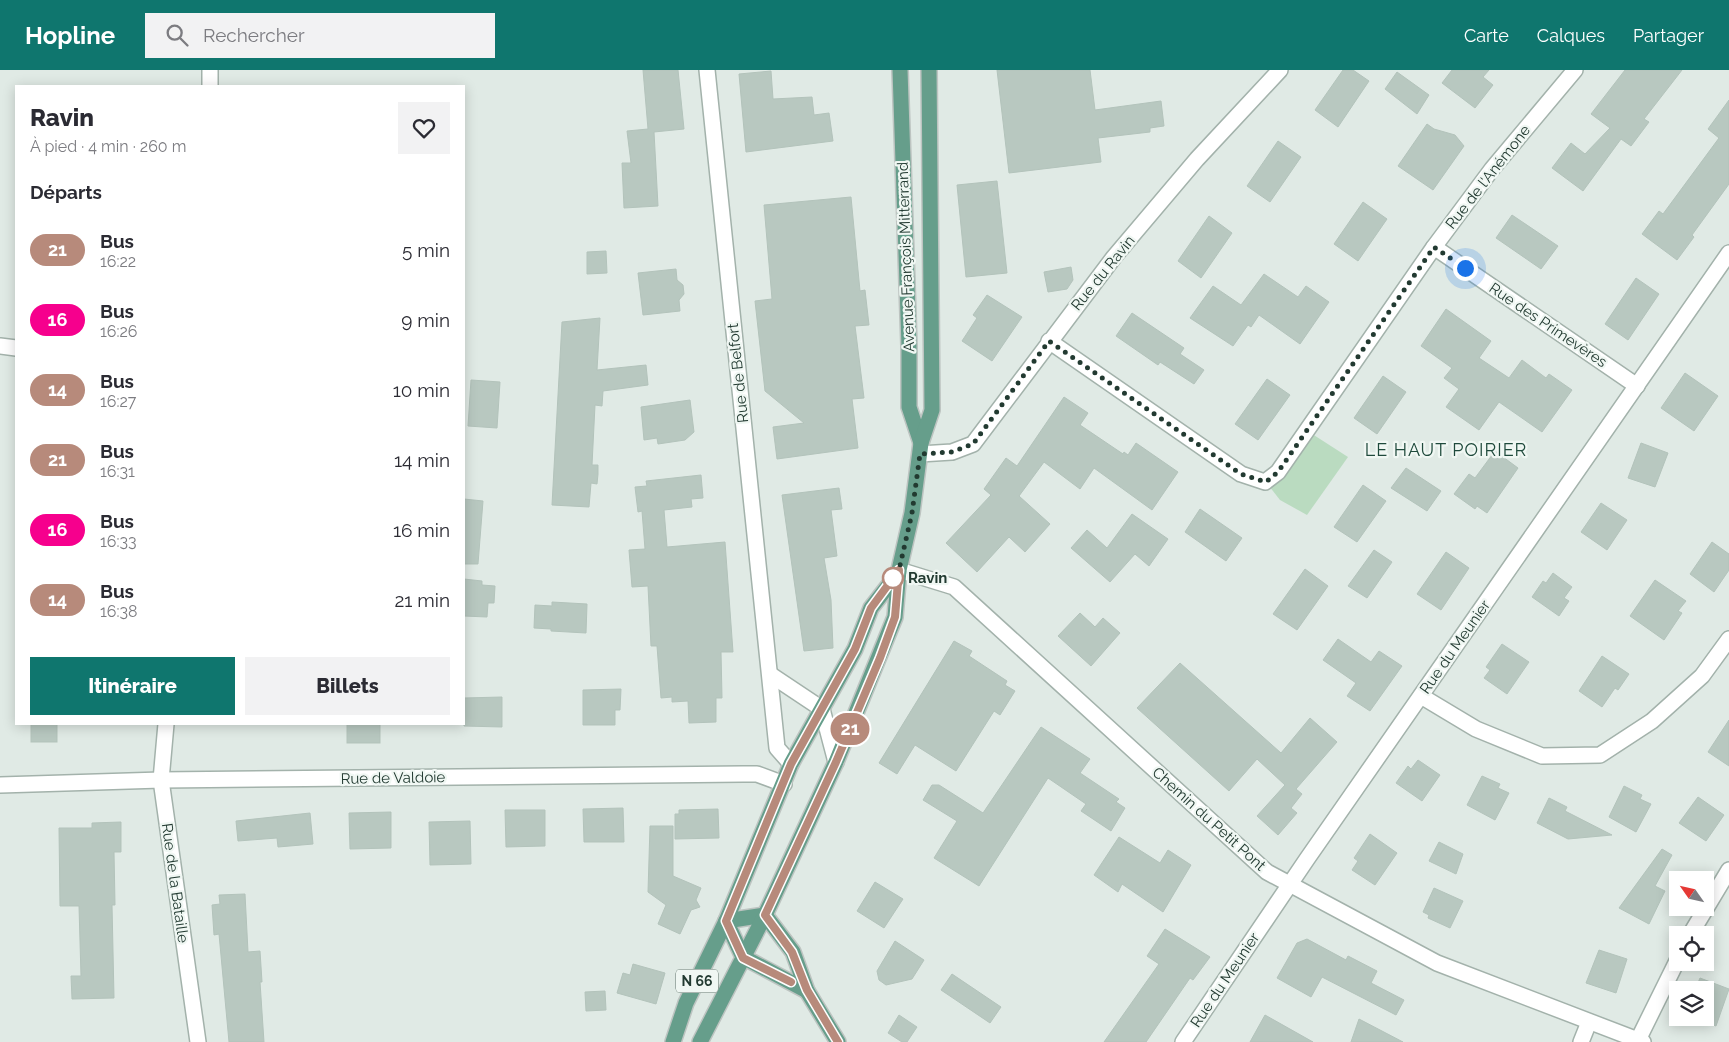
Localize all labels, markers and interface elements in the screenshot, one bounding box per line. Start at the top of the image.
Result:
search box [145,13,495,58]
text: Hopline [25,21,115,50]
icon: search [163,21,191,49]
text: Rechercher [203,24,305,46]
text: Carte [1464,25,1509,46]
text: Calques [1537,25,1605,46]
text: Partager [1633,25,1704,46]
button: heart [398,102,450,154]
text: Ravin [30,103,94,132]
street label: Rue de l'Anémone [1442,121,1534,233]
text: À pied · 4 min · 260 m [30,137,186,156]
street label: Avenue François Mitterrand [894,162,918,352]
text: Départs [30,181,102,203]
text: Bus [100,230,134,252]
street label: Rue du Ravin [1067,232,1139,314]
text: 21 [48,239,67,260]
text: 5 min [402,239,450,261]
text: 16:22 [100,252,136,271]
your location [1453,256,1478,281]
street label: Rue des Primevères [1486,279,1610,371]
text: Bus [100,300,134,322]
text: 16 [48,309,67,330]
text: 9 min [401,309,450,331]
text: 16:26 [100,322,138,341]
street label: Rue de Belfort [724,322,752,424]
text: Bus [100,370,134,392]
text: 14 [48,379,67,400]
text: 10 min [393,379,450,401]
text: 16:27 [100,392,136,411]
district label: LE HAUT POIRIER [1365,439,1527,460]
text: Bus [100,440,134,462]
text: 21 [48,449,67,470]
text: 14 min [394,449,450,471]
text: 16:31 [100,462,135,481]
text: Bus [100,510,134,532]
text: 16 [48,519,67,540]
text: 16 min [393,519,450,541]
text: 16:33 [100,532,137,551]
marker: Ravin [882,567,904,589]
place label: Ravin [908,569,947,587]
text: Bus [100,580,134,602]
text: 14 [48,589,67,610]
text: 21 min [394,589,450,611]
street label: Rue du Meunier [1416,596,1494,697]
text: 16:38 [100,602,138,621]
button: Itinéraire [30,657,235,715]
button: Billets [245,657,450,715]
line badge: 21 [828,713,872,745]
text: 21 [840,718,860,739]
street label: Chemin du Petit Pont [1149,763,1269,875]
street label: Rue de Valdoie [341,768,446,788]
street label: Rue de la Bataille [158,822,192,944]
north arrow [1669,871,1714,916]
map controls [1669,871,1714,1026]
button: locate [1669,926,1714,971]
street label: Rue du Meunier [1187,929,1264,1031]
road number: N 66 [676,969,718,992]
button: layers [1669,981,1714,1026]

